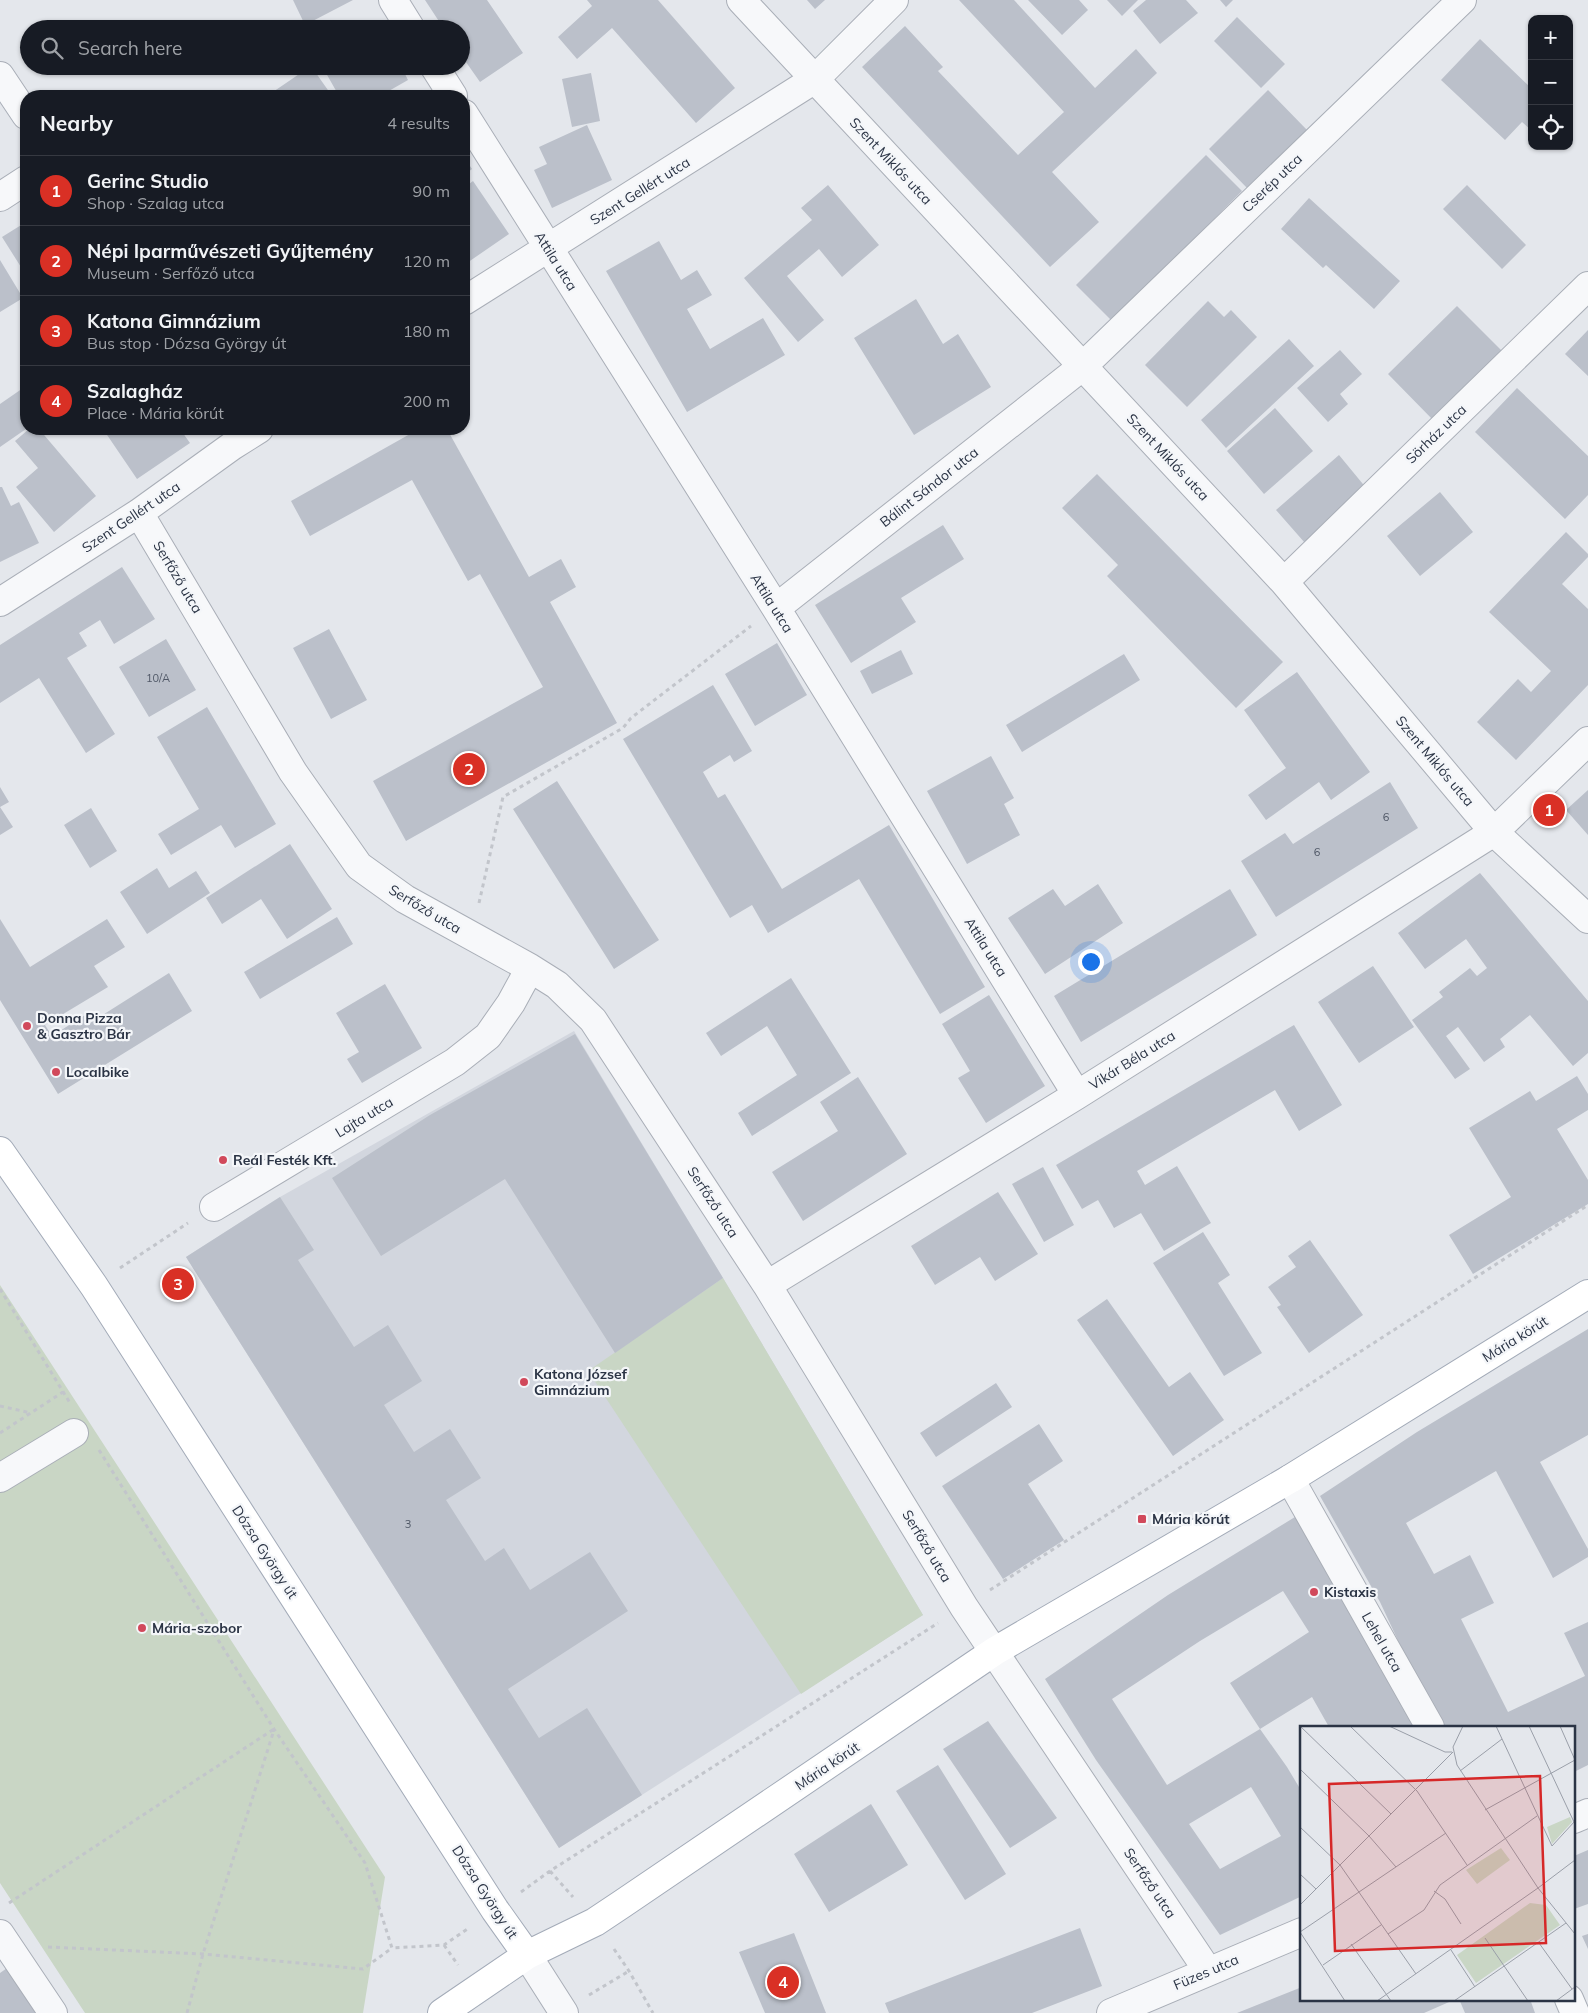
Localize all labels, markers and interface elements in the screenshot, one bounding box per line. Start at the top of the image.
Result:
map controls [1528,15,1573,150]
button: + [1528,15,1573,60]
search box [20,20,470,75]
icon: search [38,34,66,62]
text: Search here [78,36,182,60]
button: − [1528,60,1573,105]
button: locate [1528,105,1573,150]
text: Nearby [40,110,113,136]
text: 4 results [387,113,450,133]
street label: Szent Miklós utca [846,114,936,208]
street label: Cserép utca [1238,150,1306,216]
street label: Szent Gellért utca [587,153,693,229]
text: Gerinc Studio [87,169,209,193]
text: 1 [51,181,61,201]
text: 90 m [413,181,450,201]
text: Shop · Szalag utca [87,193,224,213]
street label: Attila utca [531,228,581,294]
text: Népi Iparművészeti Gyűjtemény [87,239,373,263]
text: 2 [51,251,61,271]
text: 120 m [403,251,450,271]
text: Museum · Serfőző utca [87,263,255,283]
text: Katona Gimnázium [87,309,261,333]
text: 3 [51,321,61,341]
text: 180 m [403,321,450,341]
text: Bus stop · Dózsa György út [87,333,286,353]
text: Szalagház [87,379,183,403]
text: 4 [51,391,61,411]
text: 200 m [403,391,450,411]
street label: Sörház utca [1402,401,1470,467]
text: Place · Mária körút [87,403,224,423]
street label: Szent Miklós utca [1123,410,1213,504]
street label: Bálint Sándor utca [876,443,982,531]
street label: Szent Gellért utca [78,478,184,556]
street label: Serfőző utca [149,538,207,616]
street label: Attila utca [747,570,797,636]
house number: 10/A [146,671,170,685]
street label: Szent Miklós utca [1392,712,1478,810]
pin: 2 [453,750,485,788]
pin: 1 [1533,791,1565,829]
house number: 6 [1383,810,1390,824]
house number: 6 [1314,845,1321,859]
street label: Serfőző utca [386,880,464,938]
street label: Attila utca [961,914,1011,980]
your location [1078,949,1104,975]
place label: Donna Pizza & Gasztro Bár [37,1009,131,1043]
marker: Donna Pizza & Gasztro Bár [21,1020,33,1032]
street label: Vikár Béla utca [1086,1026,1178,1094]
place label: Localbike [66,1063,129,1081]
marker: Localbike [50,1066,62,1078]
street label: Lajta utca [332,1093,396,1141]
place label: Reál Festék Kft. [233,1151,336,1169]
marker: Reál Festék Kft. [217,1154,229,1166]
street label: Serfőző utca [683,1163,743,1241]
pin: 3 [162,1265,194,1303]
street label: Mária körút [1479,1312,1551,1366]
place label: Katona József Gimnázium [534,1365,628,1399]
marker: Katona József Gimnázium [518,1376,530,1388]
street label: Dózsa György út [228,1502,302,1602]
street label: Serfőző utca [898,1507,956,1585]
place label: Mária körút [1152,1510,1230,1528]
marker: Mária körút [1136,1513,1148,1525]
house number: 3 [405,1517,411,1531]
place label: Kistaxis [1324,1583,1376,1601]
marker: Kistaxis [1308,1586,1320,1598]
street label: Lehel utca [1358,1609,1406,1675]
place label: Mária-szobor [152,1619,242,1637]
marker: Mária-szobor [136,1622,148,1634]
inset map [1300,1726,1576,2000]
street label: Mária körút [791,1738,863,1794]
street label: Dózsa György út [448,1842,522,1942]
street label: Serfőző utca [1120,1844,1180,1922]
street label: Füzes utca [1171,1950,1241,1994]
pin: 4 [767,1963,799,2001]

